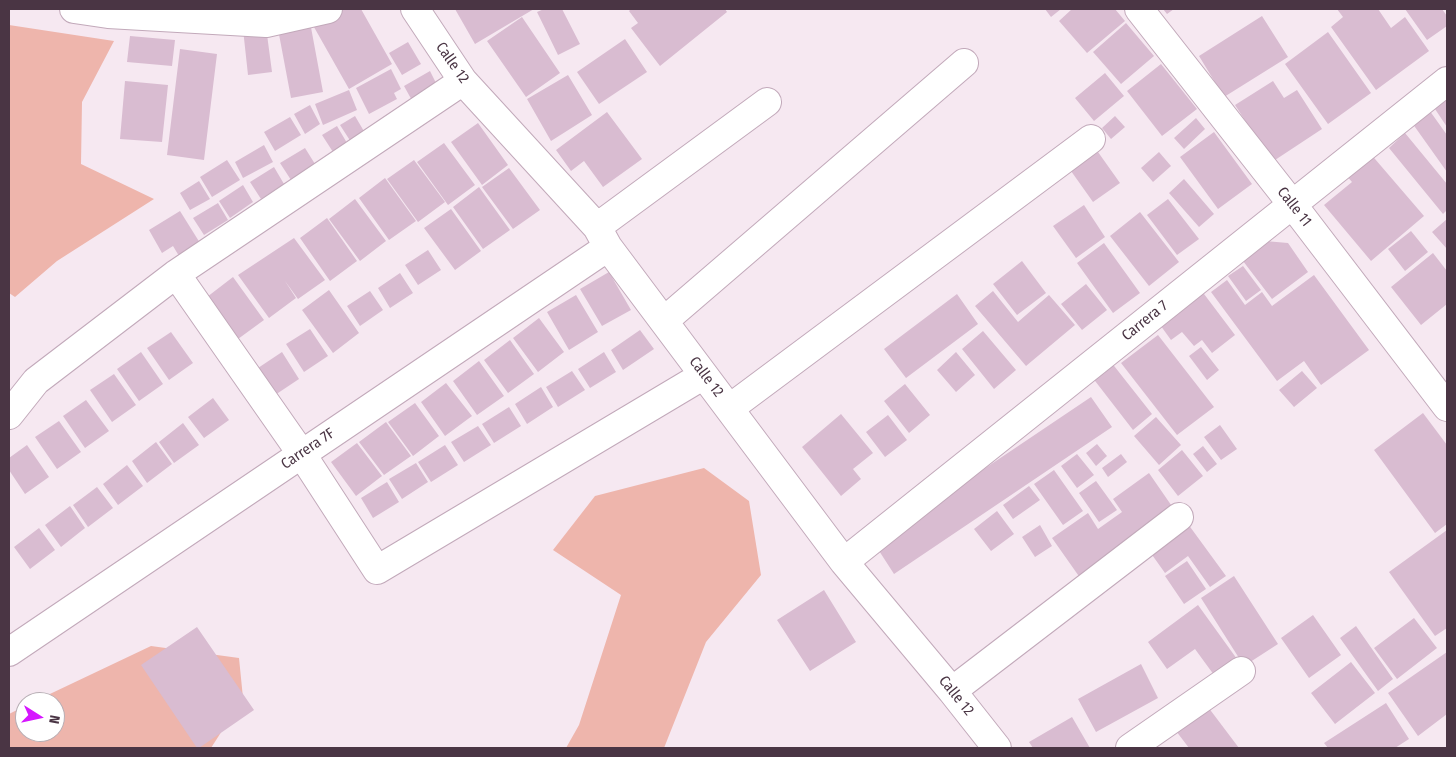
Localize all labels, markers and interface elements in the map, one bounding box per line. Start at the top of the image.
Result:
street label: Calle 12 [431,39,473,87]
street label: Calle 11 [1273,184,1315,230]
street label: Carrera 7 [1118,297,1172,345]
street label: Calle 12 [685,353,727,401]
street label: Carrera 7F [278,425,338,473]
street label: Calle 12 [935,672,977,720]
north arrow [15,692,65,742]
text: N [45,714,63,725]

